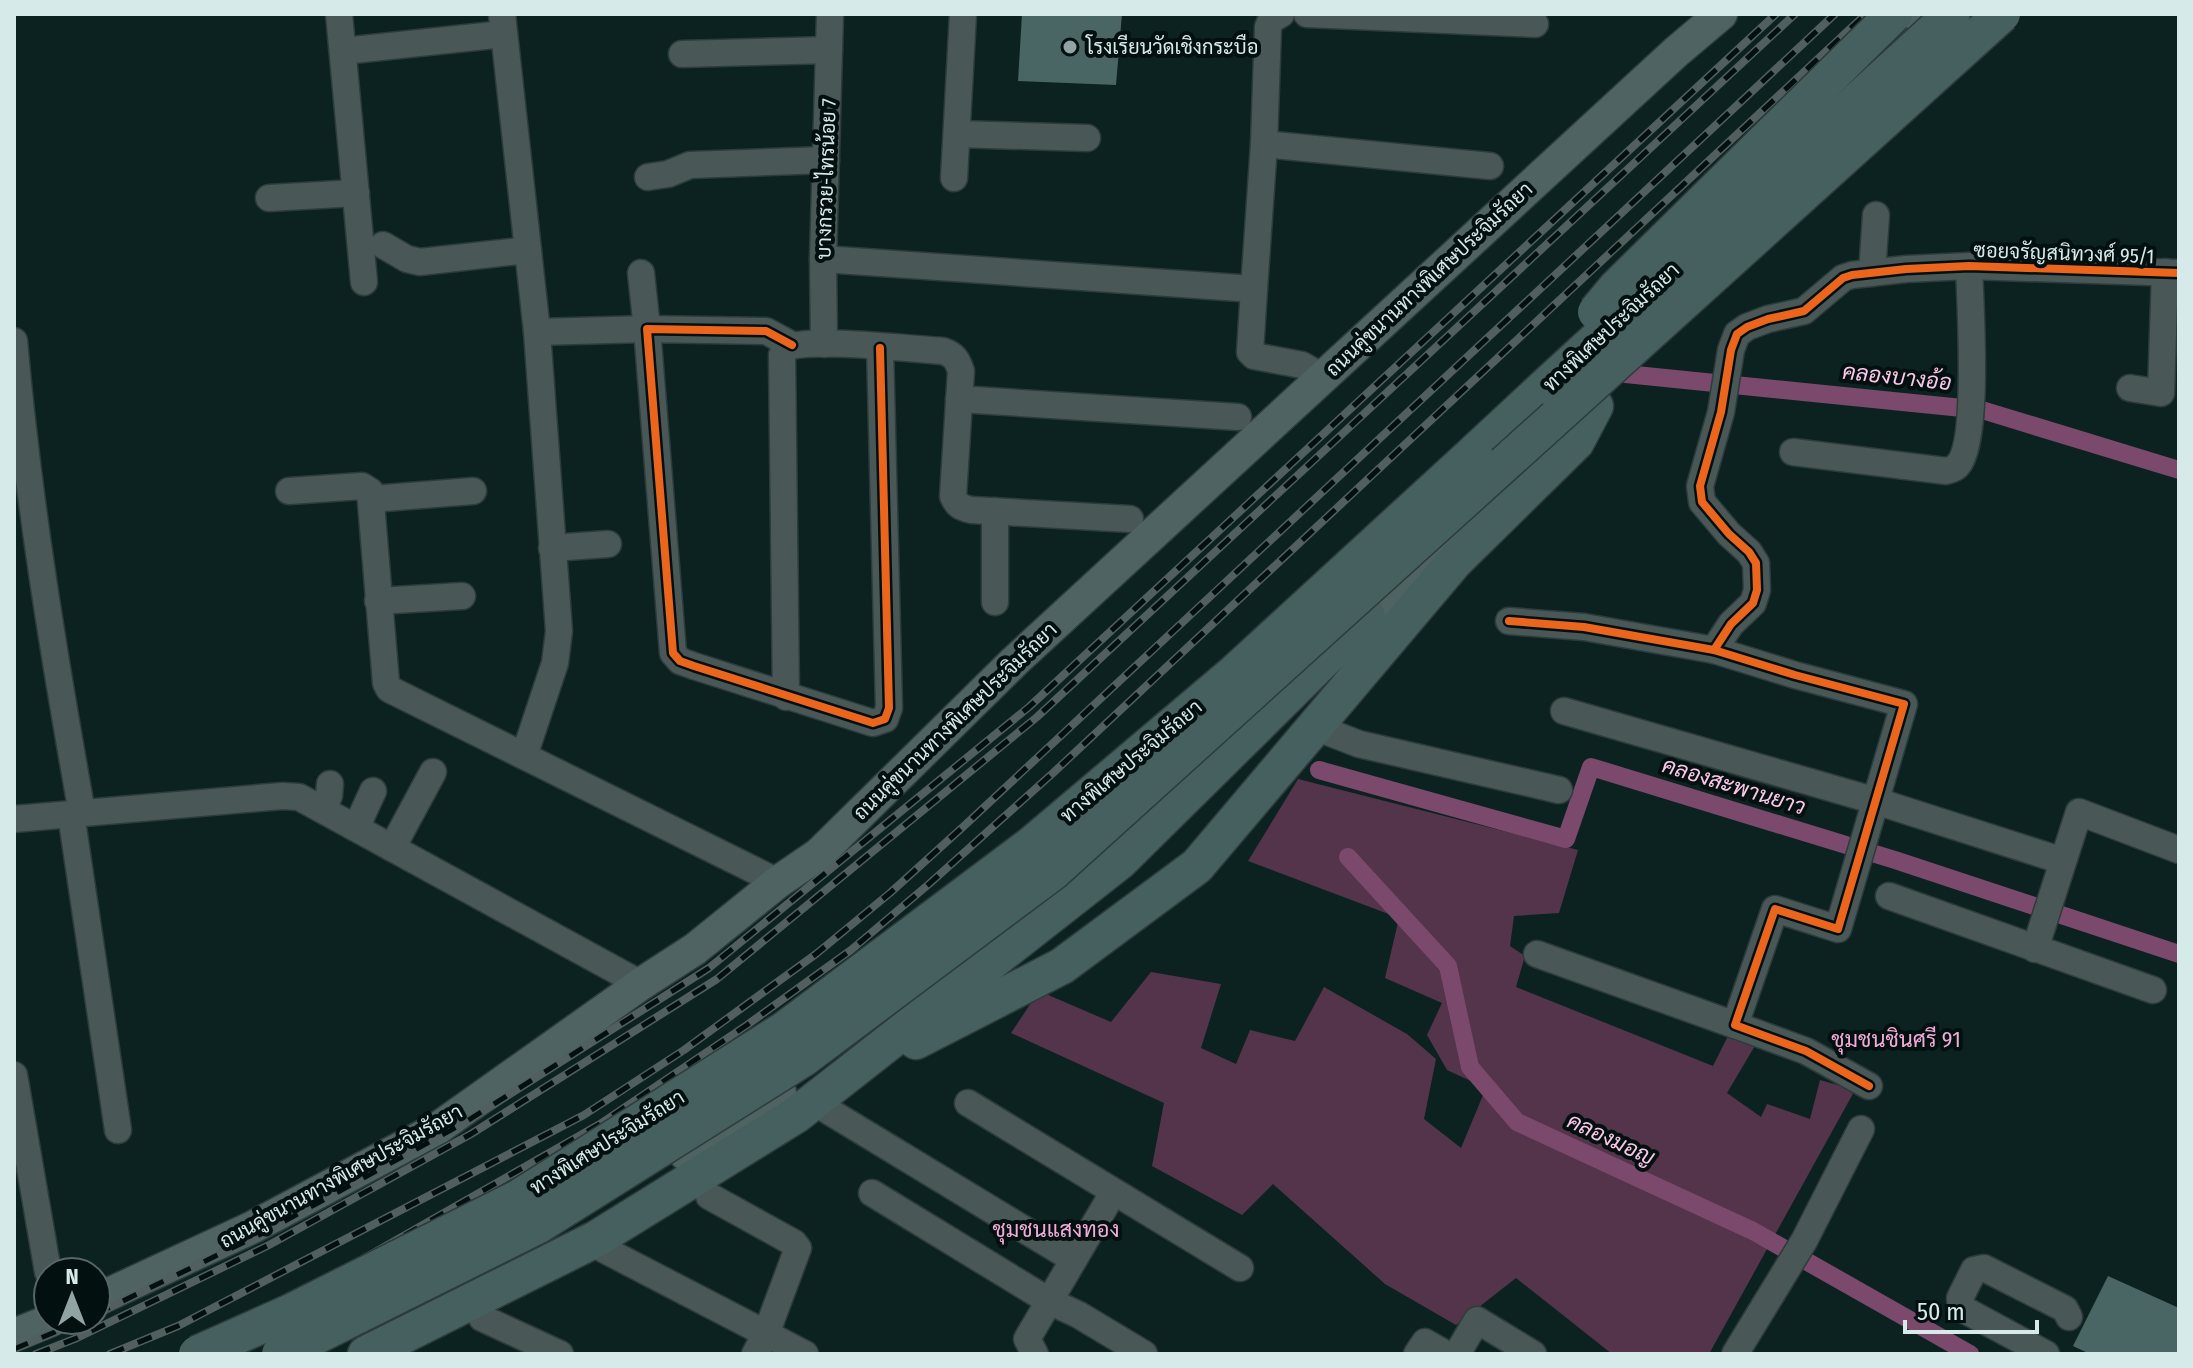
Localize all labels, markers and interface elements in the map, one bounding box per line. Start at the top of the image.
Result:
place label: โรงเรียนวัดเชิงกระบือ [1085,33,1258,59]
marker: โรงเรียนวัดเชิงกระบือ [1061,38,1079,56]
street label: บางกรวย-ไทรน้อย 7 [810,98,841,260]
street label: ถนนคู่ขนานทางพิเศษประจิมรัถยา [1321,177,1539,383]
street label: ซอยจรัญสนิทวงศ์ 95/1 [1973,236,2155,268]
street label: ทางพิเศษประจิมรัถยา [1538,258,1684,396]
water label: คลองบางอ้อ [1841,358,1953,396]
street label: ถนนคู่ขนานทางพิเศษประจิมรัถยา [848,617,1064,827]
street label: ทางพิเศษประจิมรัถยา [1055,695,1207,827]
water label: คลองสะพานยาว [1659,751,1809,821]
district label: ชุมชนชินศรี 91 [1831,1026,1961,1055]
street label: ทางพิเศษประจิมรัถยา [525,1085,689,1199]
street label: ถนนคู่ขนานทางพิเศษประจิมรัถยา [216,1099,468,1255]
water label: คลองมอญ [1563,1107,1659,1171]
district label: ชุมชนแสงทอง [992,1216,1120,1245]
north arrow [32,1256,112,1336]
text: N [65,1263,79,1290]
scale bar [1905,1284,2037,1334]
text: 50 m [1917,1298,1965,1326]

